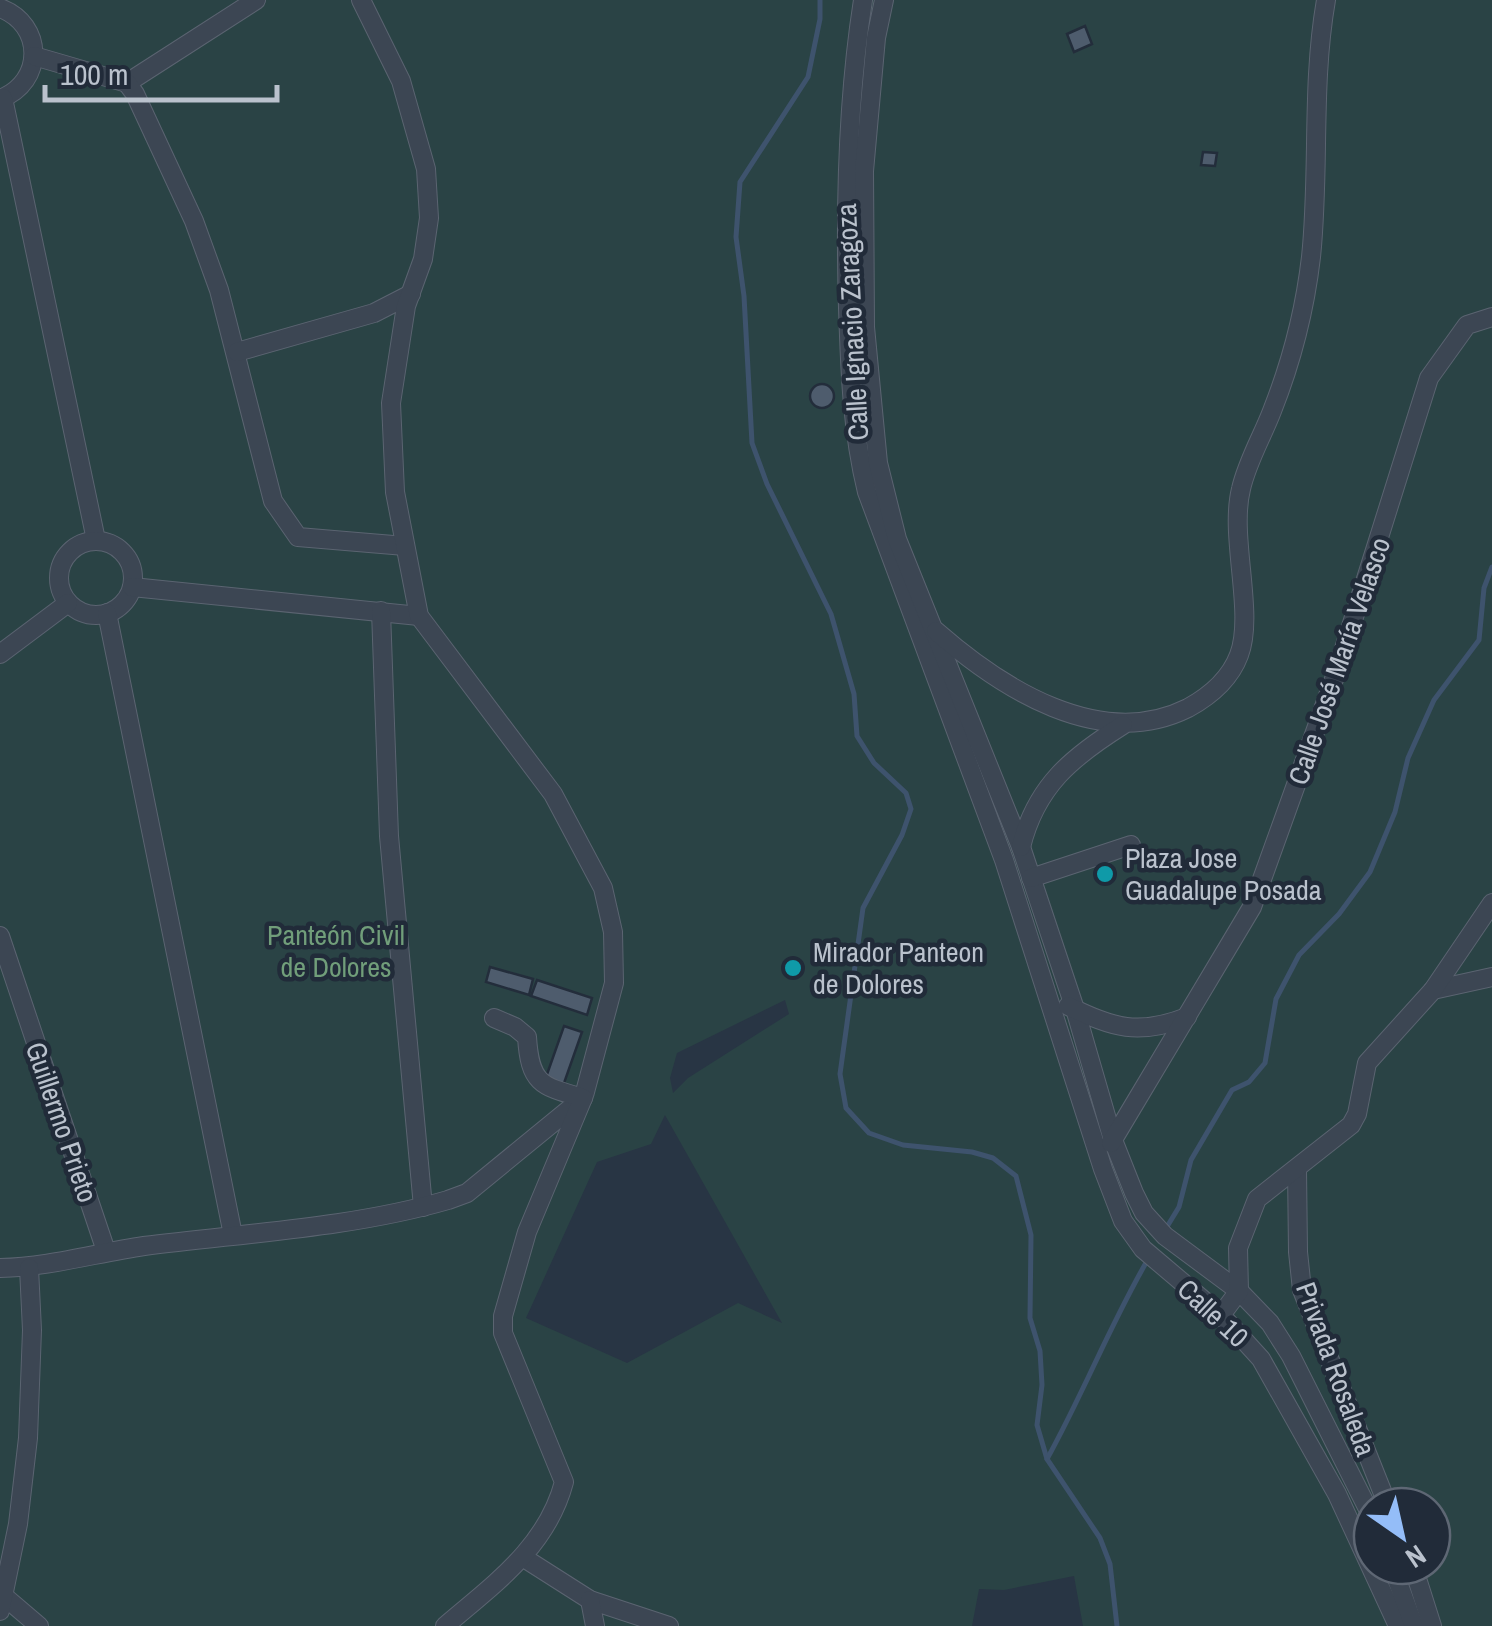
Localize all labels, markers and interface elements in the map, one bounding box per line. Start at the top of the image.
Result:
scale bar [45,40,278,102]
text: 100 m [60,54,128,94]
street label: Calle Ignacio Zaragoza [827,202,877,442]
street label: Calle José María Velasco [1279,532,1399,790]
place label: Plaza Jose Guadalupe Posada [1125,839,1322,909]
marker: Plaza Jose Guadalupe Posada [1094,863,1116,885]
park label: Panteón Civil de Dolores [267,916,405,986]
place label: Mirador Panteon de Dolores [813,933,984,1003]
marker: Mirador Panteon de Dolores [782,957,804,979]
street label: Guillermo Prieto [17,1037,107,1207]
street label: Calle 10 [1169,1270,1257,1356]
street label: Privada Rosaleda [1287,1277,1385,1461]
north arrow [1352,1486,1452,1586]
text: N [1398,1536,1433,1577]

